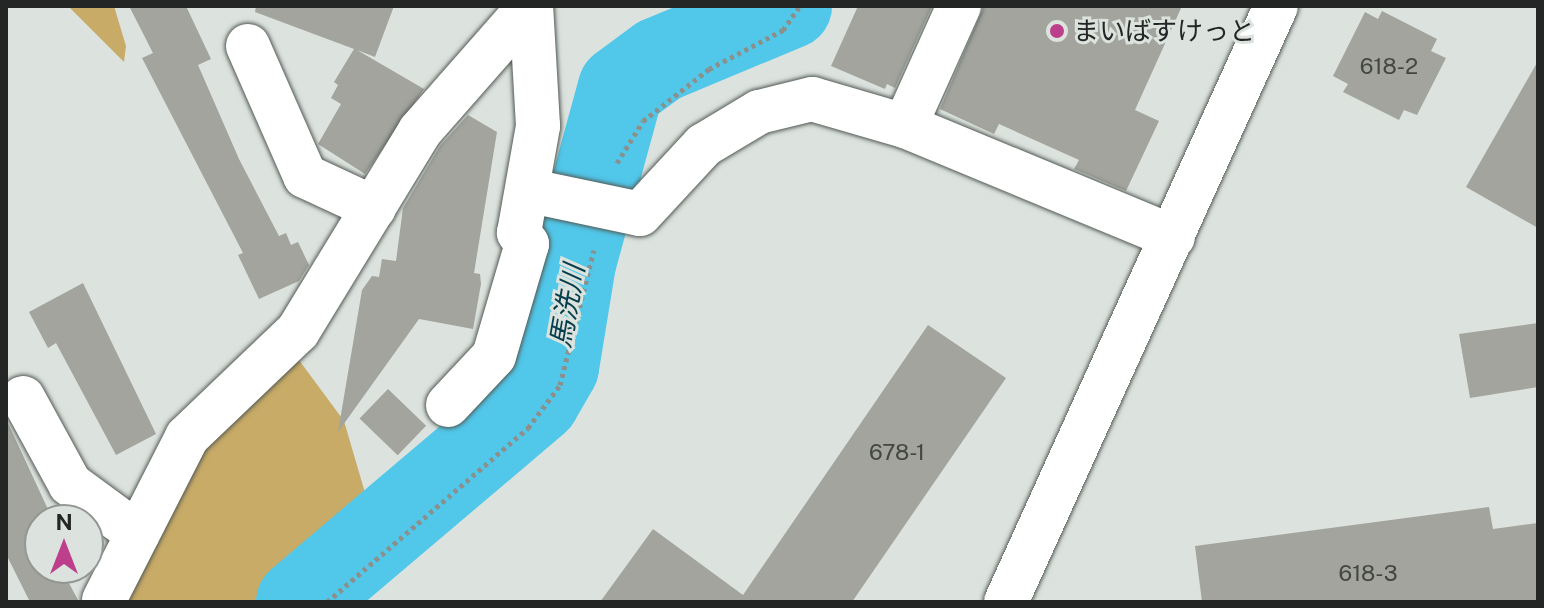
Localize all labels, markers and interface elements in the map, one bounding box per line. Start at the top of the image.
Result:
place label: まいばすけっと [1073,15,1255,47]
marker: まいばすけっと [1048,22,1066,40]
house number: 618-2 [1360,54,1418,80]
water label: 馬洗川 [543,262,591,350]
house number: 678-1 [869,440,925,466]
north arrow [24,504,104,584]
text: N [55,509,73,535]
house number: 618-3 [1338,561,1398,587]

